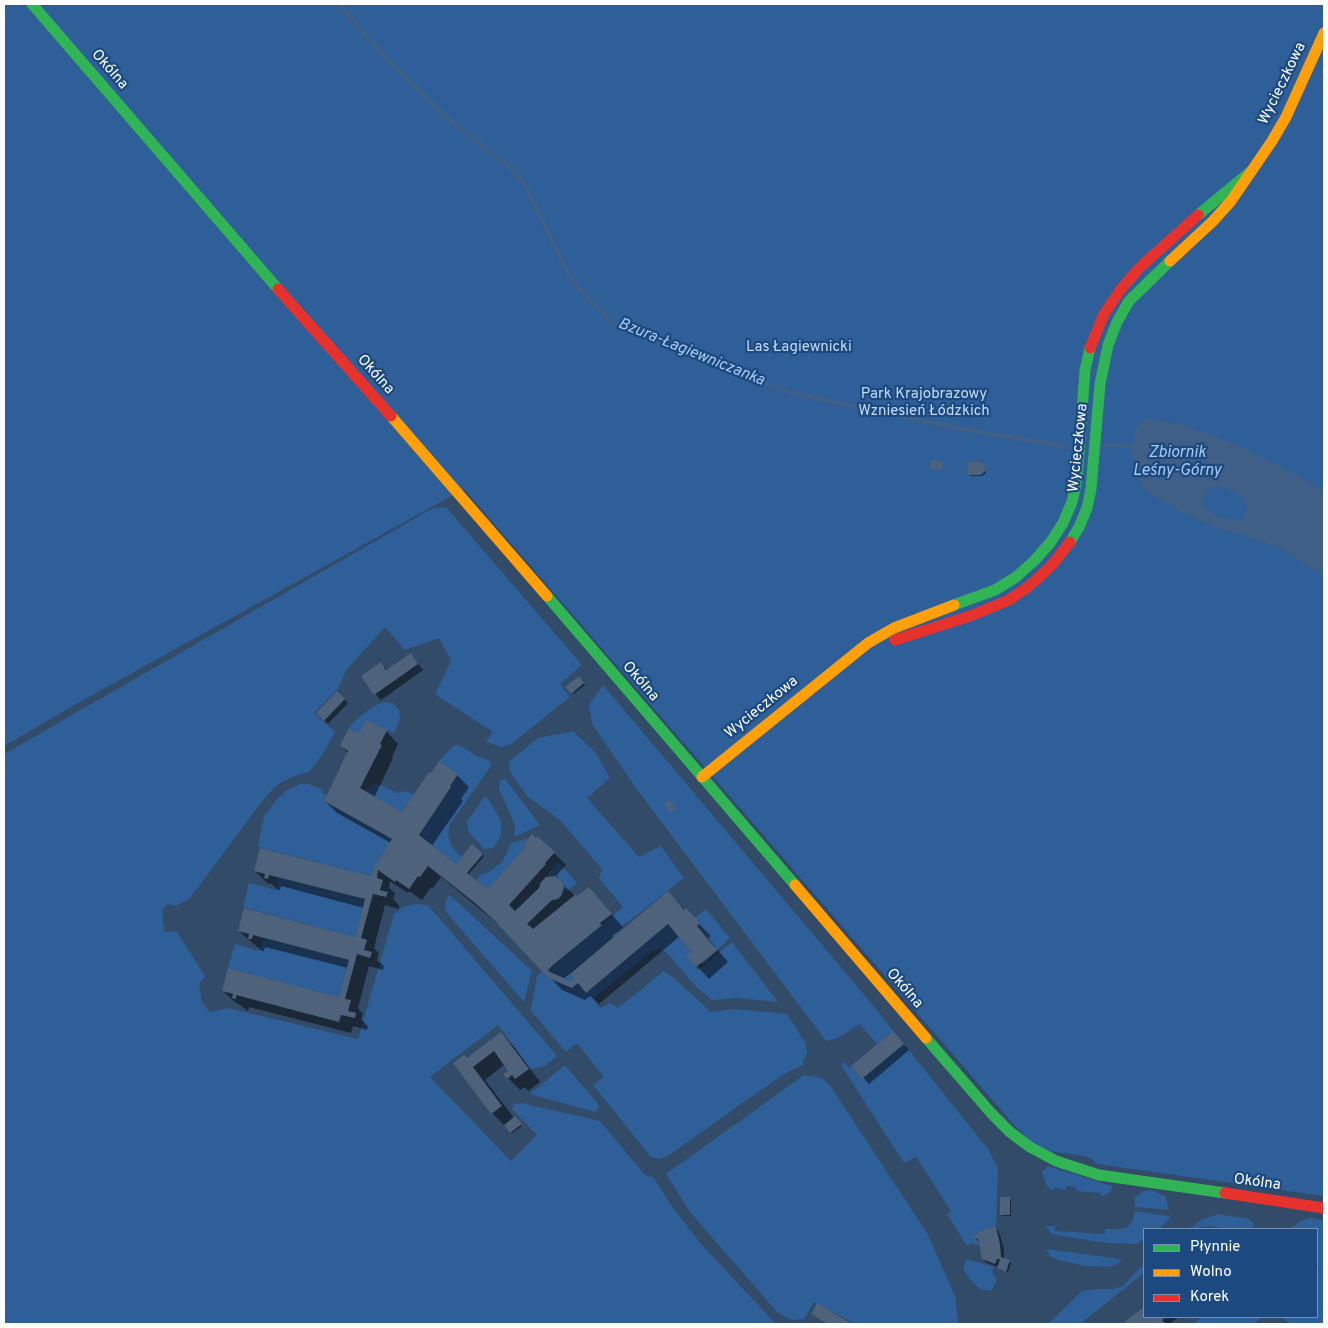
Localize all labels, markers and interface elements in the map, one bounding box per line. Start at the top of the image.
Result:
street label: Wycieczkowa [1255,40,1311,128]
street label: Okólna [87,46,131,94]
water label: Bzura-Łagiewniczanka [615,315,767,391]
park label: Las Łagiewnicki [746,339,852,357]
street label: Okólna [353,351,397,399]
park label: Park Krajobrazowy Wzniesień Łódzkich [858,386,990,421]
street label: Wycieczkowa [1065,403,1093,493]
water label: Zbiornik Leśny-Górny [1133,444,1221,482]
street label: Okólna [618,658,662,706]
street label: Wycieczkowa [722,673,802,743]
street label: Okólna [882,965,926,1013]
street label: Okólna [1232,1171,1282,1195]
legend [1143,1228,1318,1318]
text: Płynnie [1190,1238,1240,1257]
text: Wolno [1190,1263,1232,1282]
text: Korek [1190,1288,1229,1307]

